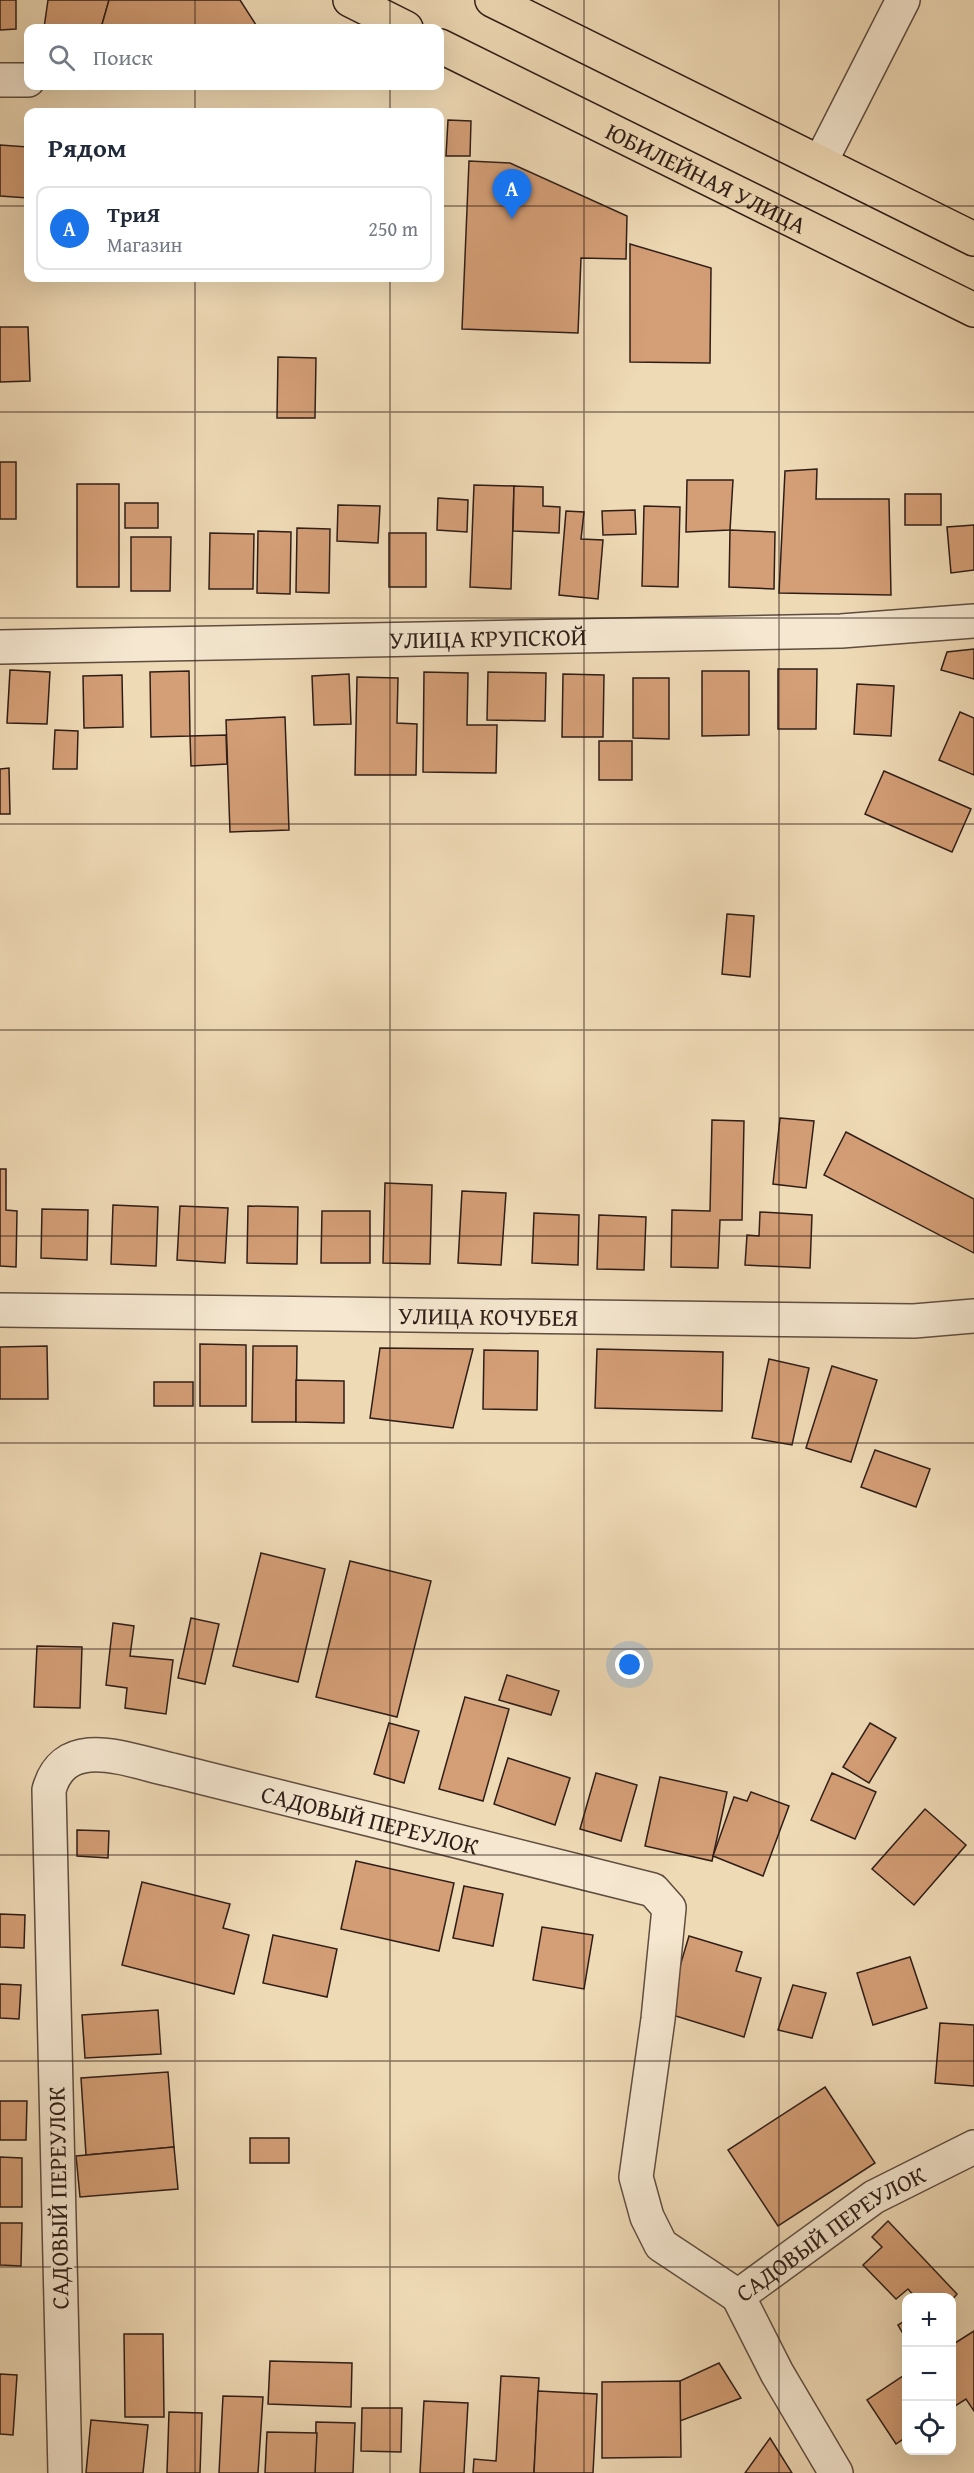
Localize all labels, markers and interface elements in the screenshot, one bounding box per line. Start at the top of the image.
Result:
search box [24,24,444,90]
icon: search [45,41,78,74]
text: Поиск [93,41,153,73]
street label: ЮБИЛЕЙНАЯ УЛИЦА [600,113,813,242]
text: Рядом [48,128,126,167]
pin: A [492,170,532,219]
text: ТриЯ [107,198,160,230]
text: A [63,214,76,243]
text: 250 m [368,214,418,243]
text: Магазин [107,230,182,259]
street label: УЛИЦА КРУПСКОЙ [389,618,587,657]
street label: УЛИЦА КОЧУБЕЯ [398,1297,578,1334]
your location [615,1650,644,1679]
street label: САДОВЫЙ ПЕРЕУЛОК [258,1775,483,1863]
street label: САДОВЫЙ ПЕРЕУЛОК [39,2086,77,2310]
street label: САДОВЫЙ ПЕРЕУЛОК [728,2157,932,2310]
map controls [902,2293,956,2455]
button: + [902,2293,956,2347]
button: − [902,2347,956,2401]
button: locate [902,2401,956,2455]

